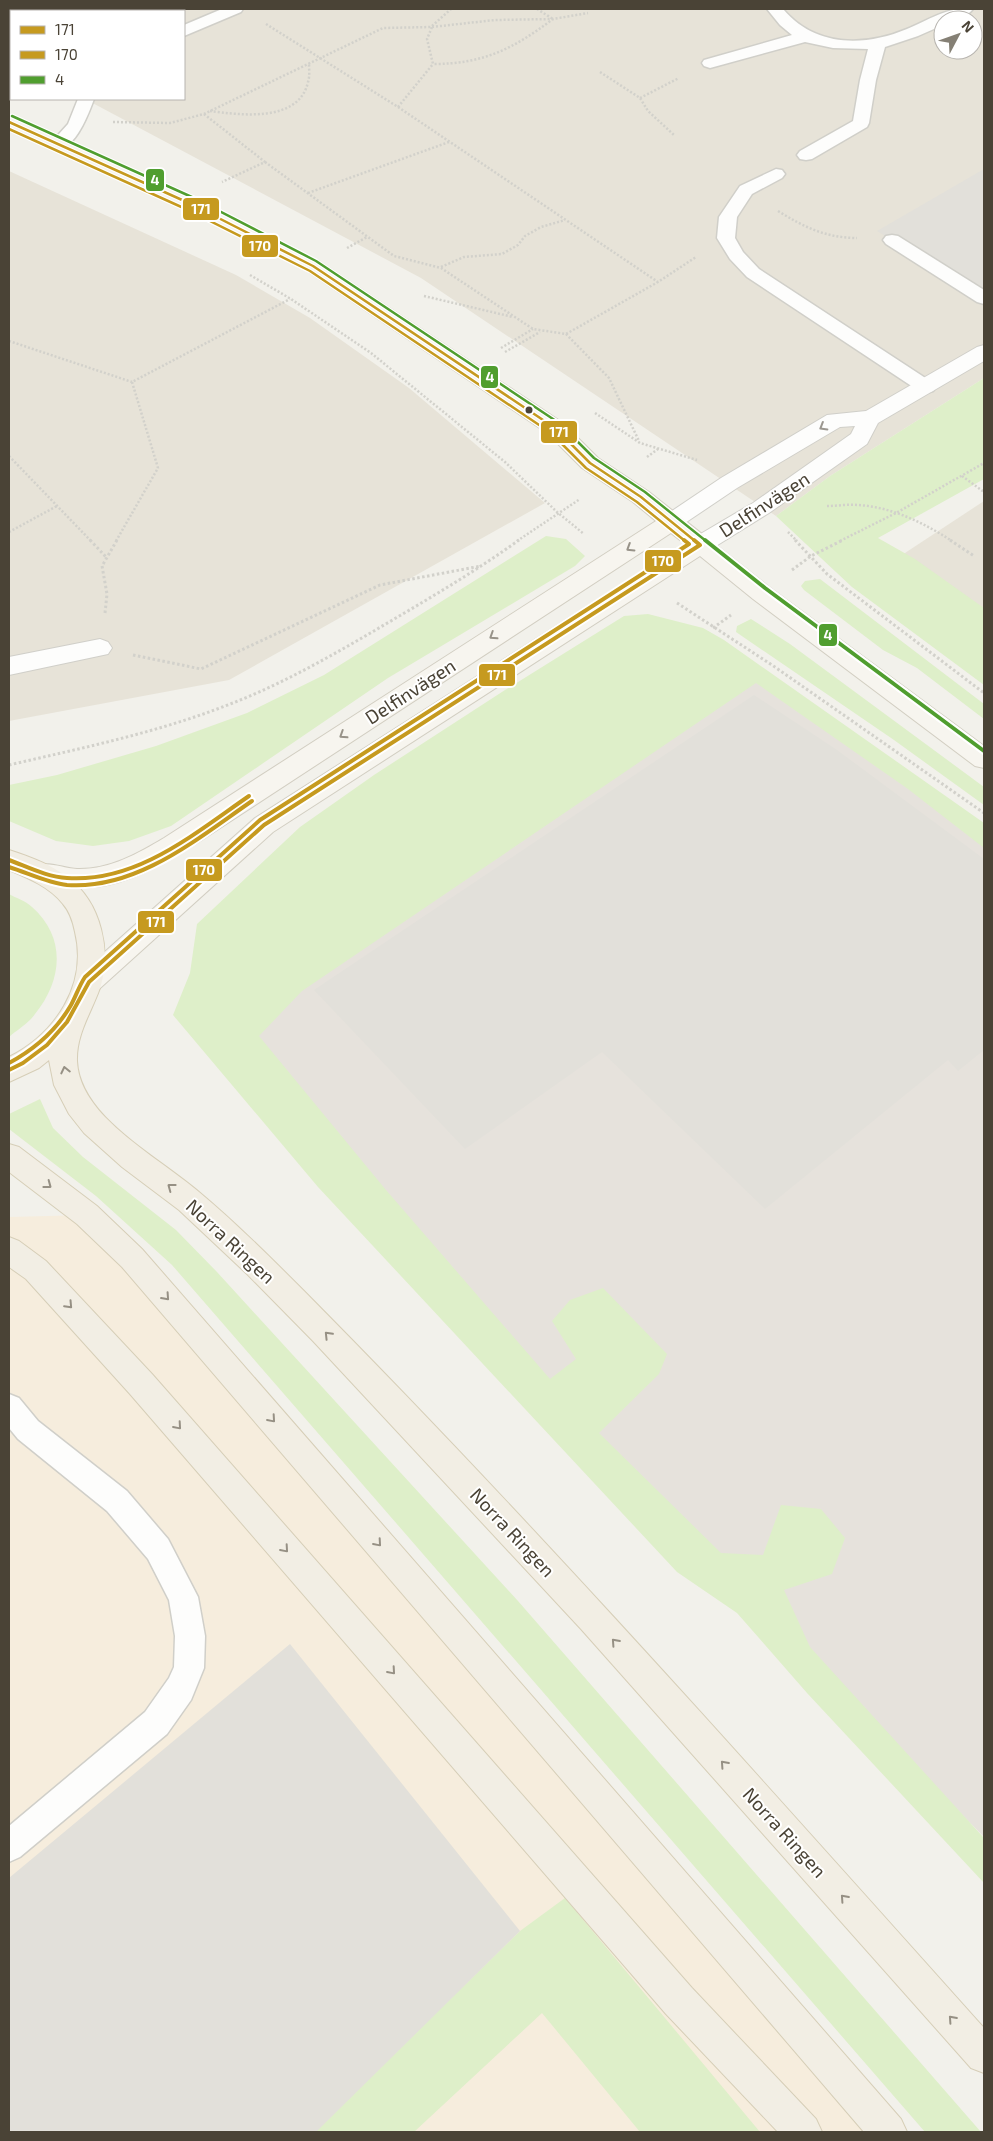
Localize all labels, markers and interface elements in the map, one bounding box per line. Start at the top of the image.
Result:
legend [10,10,185,100]
north arrow [933,10,983,60]
text: N [958,17,978,36]
text: 171 [55,20,75,38]
text: 170 [55,45,78,63]
text: 4 [55,70,64,88]
line badge: 4 [145,168,165,192]
text: 4 [151,171,160,188]
line badge: 171 [182,197,220,221]
text: 171 [191,200,211,217]
line badge: 170 [241,234,279,258]
text: 170 [249,237,271,254]
line badge: 4 [480,365,499,389]
text: 4 [486,368,495,385]
unlabelled marker [524,405,534,415]
line badge: 171 [540,420,578,444]
one-way arrow [819,421,828,431]
text: 171 [549,423,569,440]
street label: Delfinvägen [714,466,814,542]
one-way arrow [626,542,635,551]
line badge: 170 [644,549,682,573]
text: 170 [652,552,674,569]
line badge: 4 [818,623,838,647]
text: 4 [824,626,833,643]
one-way arrow [490,630,499,639]
street label: Delfinvägen [360,653,460,729]
line badge: 171 [478,663,516,687]
text: 171 [487,666,507,683]
one-way arrow [339,728,348,738]
line badge: 170 [185,858,223,882]
text: 170 [193,861,215,878]
line badge: 171 [137,910,175,934]
text: 171 [146,913,166,930]
one-way arrow [60,1066,71,1074]
one-way arrow [42,1179,51,1187]
one-way arrow [168,1185,177,1193]
street label: Norra Ringen [182,1194,280,1288]
one-way arrow [160,1291,169,1300]
one-way arrow [63,1300,72,1309]
one-way arrow [325,1331,334,1340]
one-way arrow [266,1414,275,1423]
one-way arrow [172,1420,181,1429]
street label: Norra Ringen [466,1483,560,1581]
one-way arrow [372,1537,381,1546]
one-way arrow [279,1543,288,1552]
one-way arrow [612,1639,621,1648]
one-way arrow [386,1666,395,1675]
one-way arrow [720,1760,729,1769]
street label: Norra Ringen [739,1782,831,1882]
one-way arrow [840,1894,849,1903]
one-way arrow [949,2016,958,2025]

